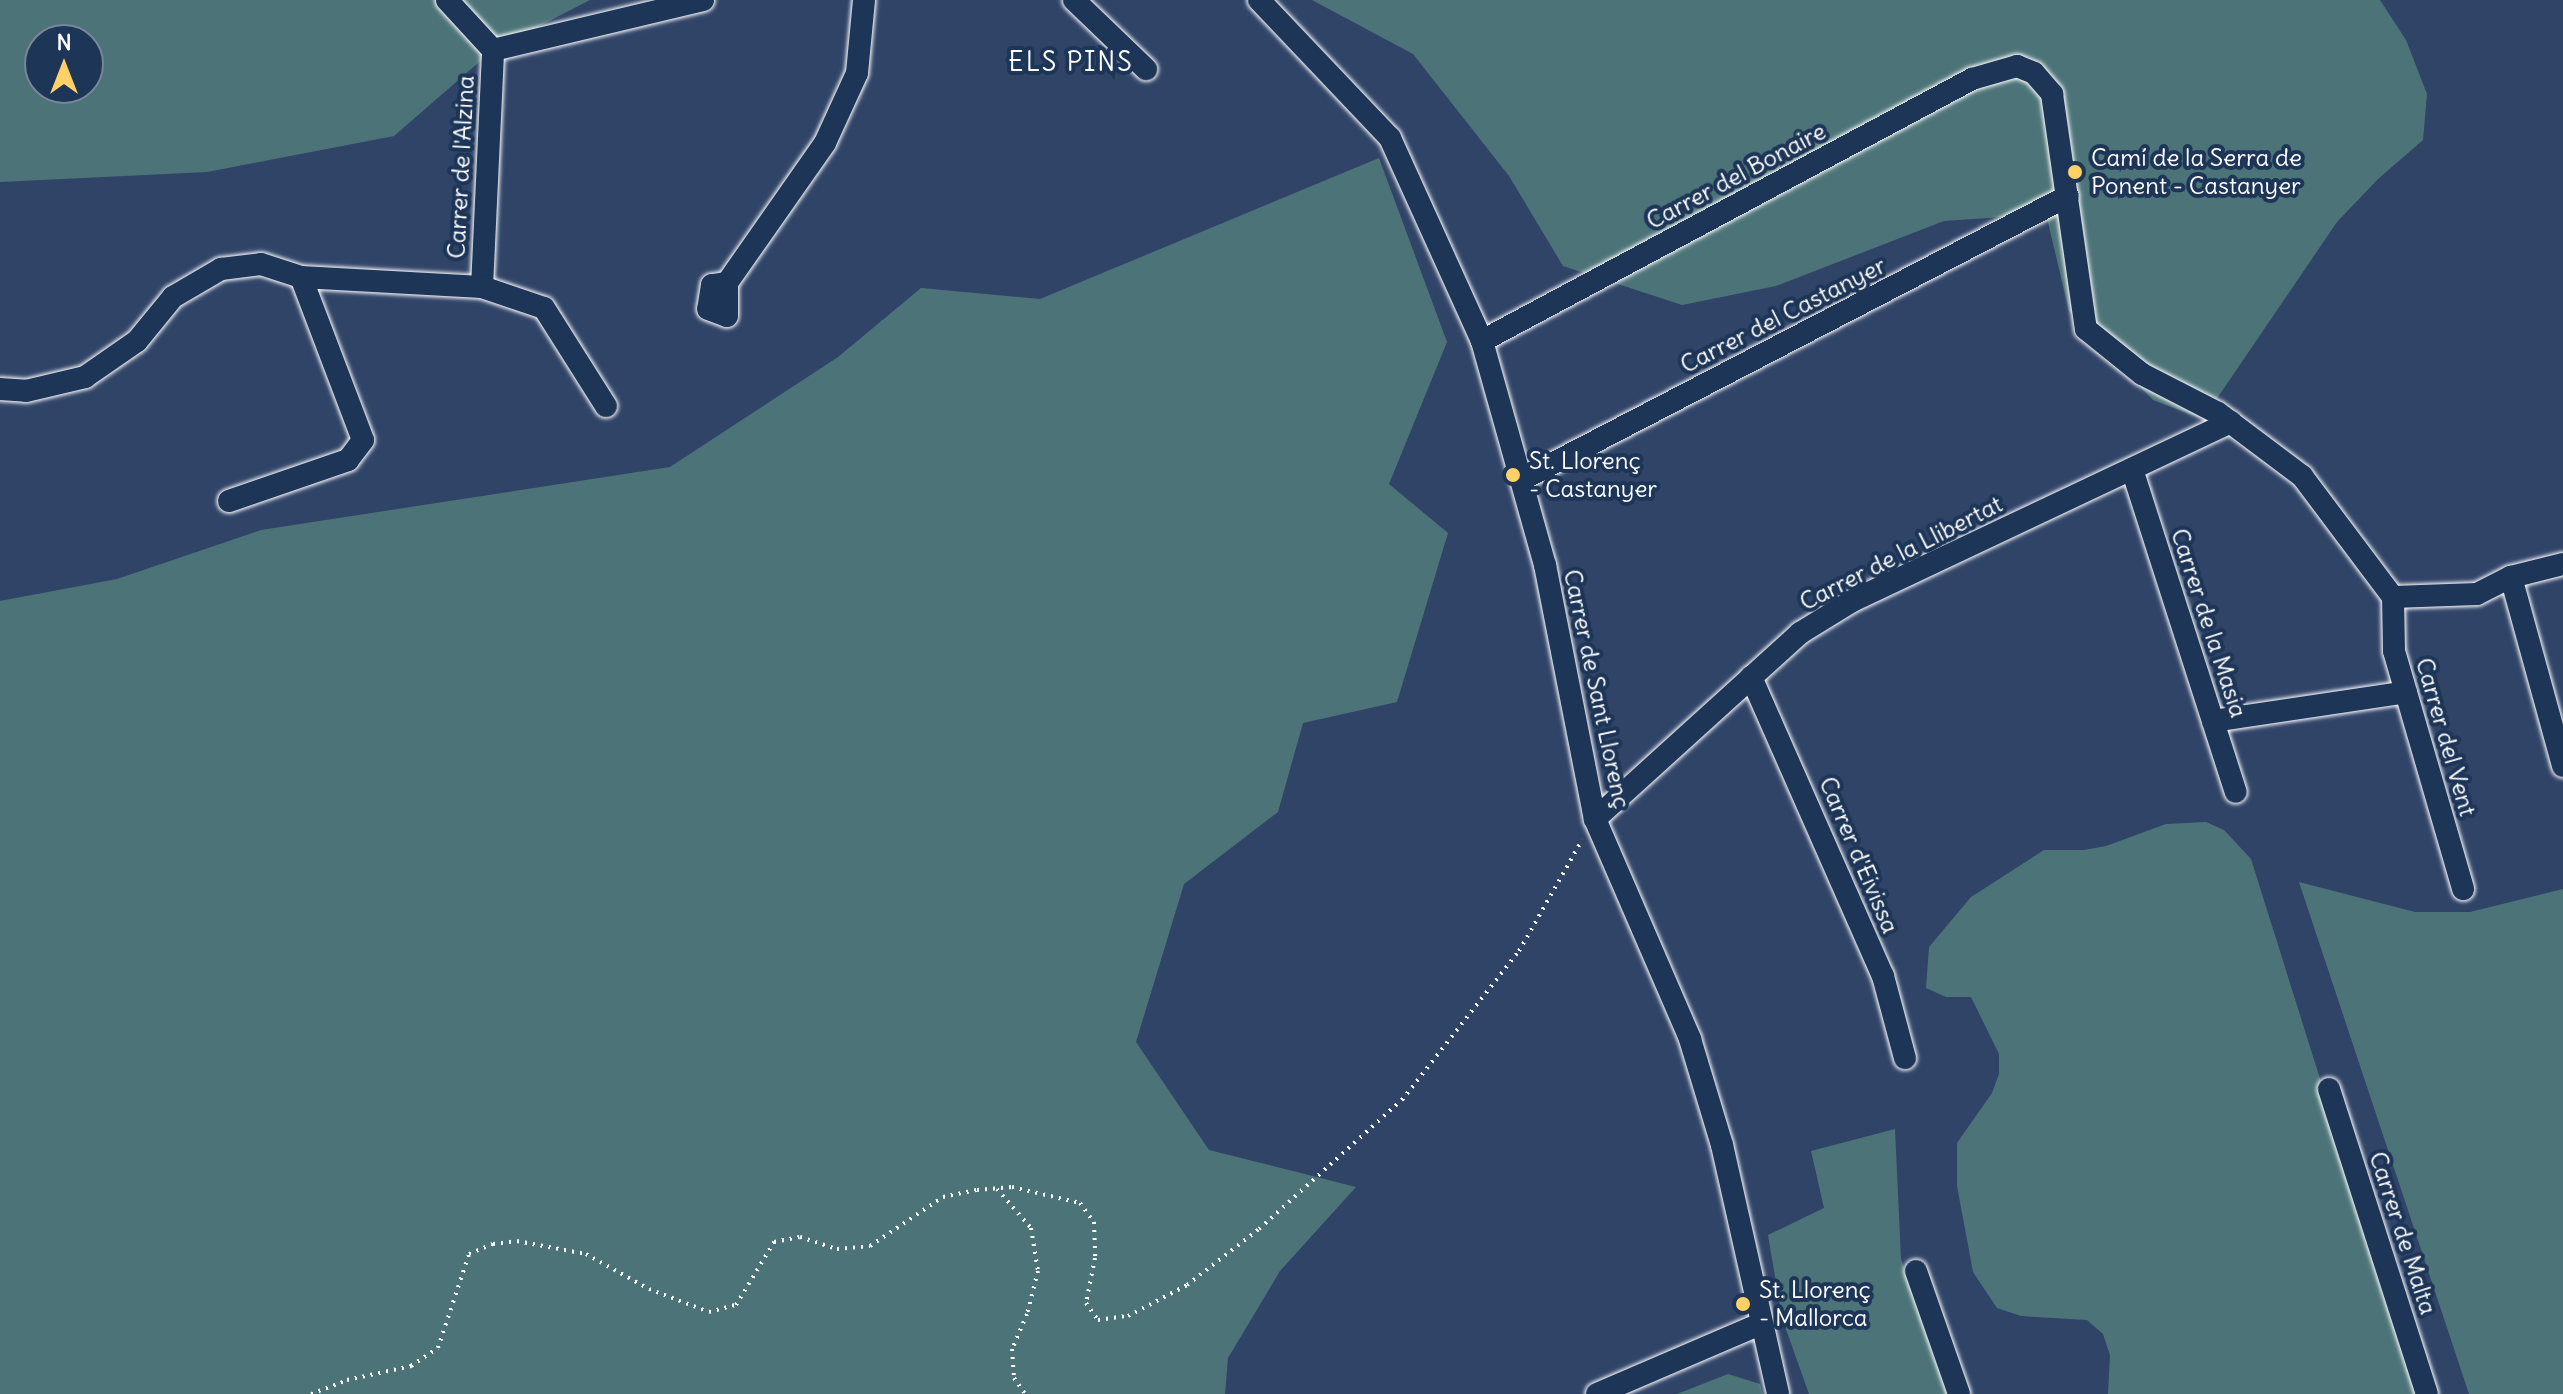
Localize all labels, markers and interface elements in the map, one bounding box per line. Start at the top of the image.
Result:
north arrow [24,24,104,104]
text: N [56,28,72,56]
district label: ELS PINS [1008,46,1134,78]
street label: Carrer de l'Alzina [442,75,480,259]
street label: Carrer del Bonaire [1641,117,1831,235]
place label: Camí de la Serra de Ponent - Castanyer [2091,144,2302,200]
marker: Camí de la Serra de Ponent - Castanyer [2066,163,2084,181]
street label: Carrer del Castanyer [1675,251,1891,379]
place label: St. Llorenç - Castanyer [1529,447,1657,503]
marker: St. Llorenç - Castanyer [1504,466,1522,484]
street label: Carrer de la Llibertat [1795,489,2007,617]
street label: Carrer de la Masia [2165,525,2253,721]
street label: Carrer de Sant Llorenç [1558,567,1636,811]
street label: Carrer del Vent [2410,654,2482,820]
street label: Carrer d'Eivissa [1813,772,1905,938]
street label: Carrer de Malta [2363,1148,2443,1318]
place label: St. Llorenç - Mallorca [1759,1276,1871,1332]
marker: St. Llorenç - Mallorca [1734,1295,1752,1313]

